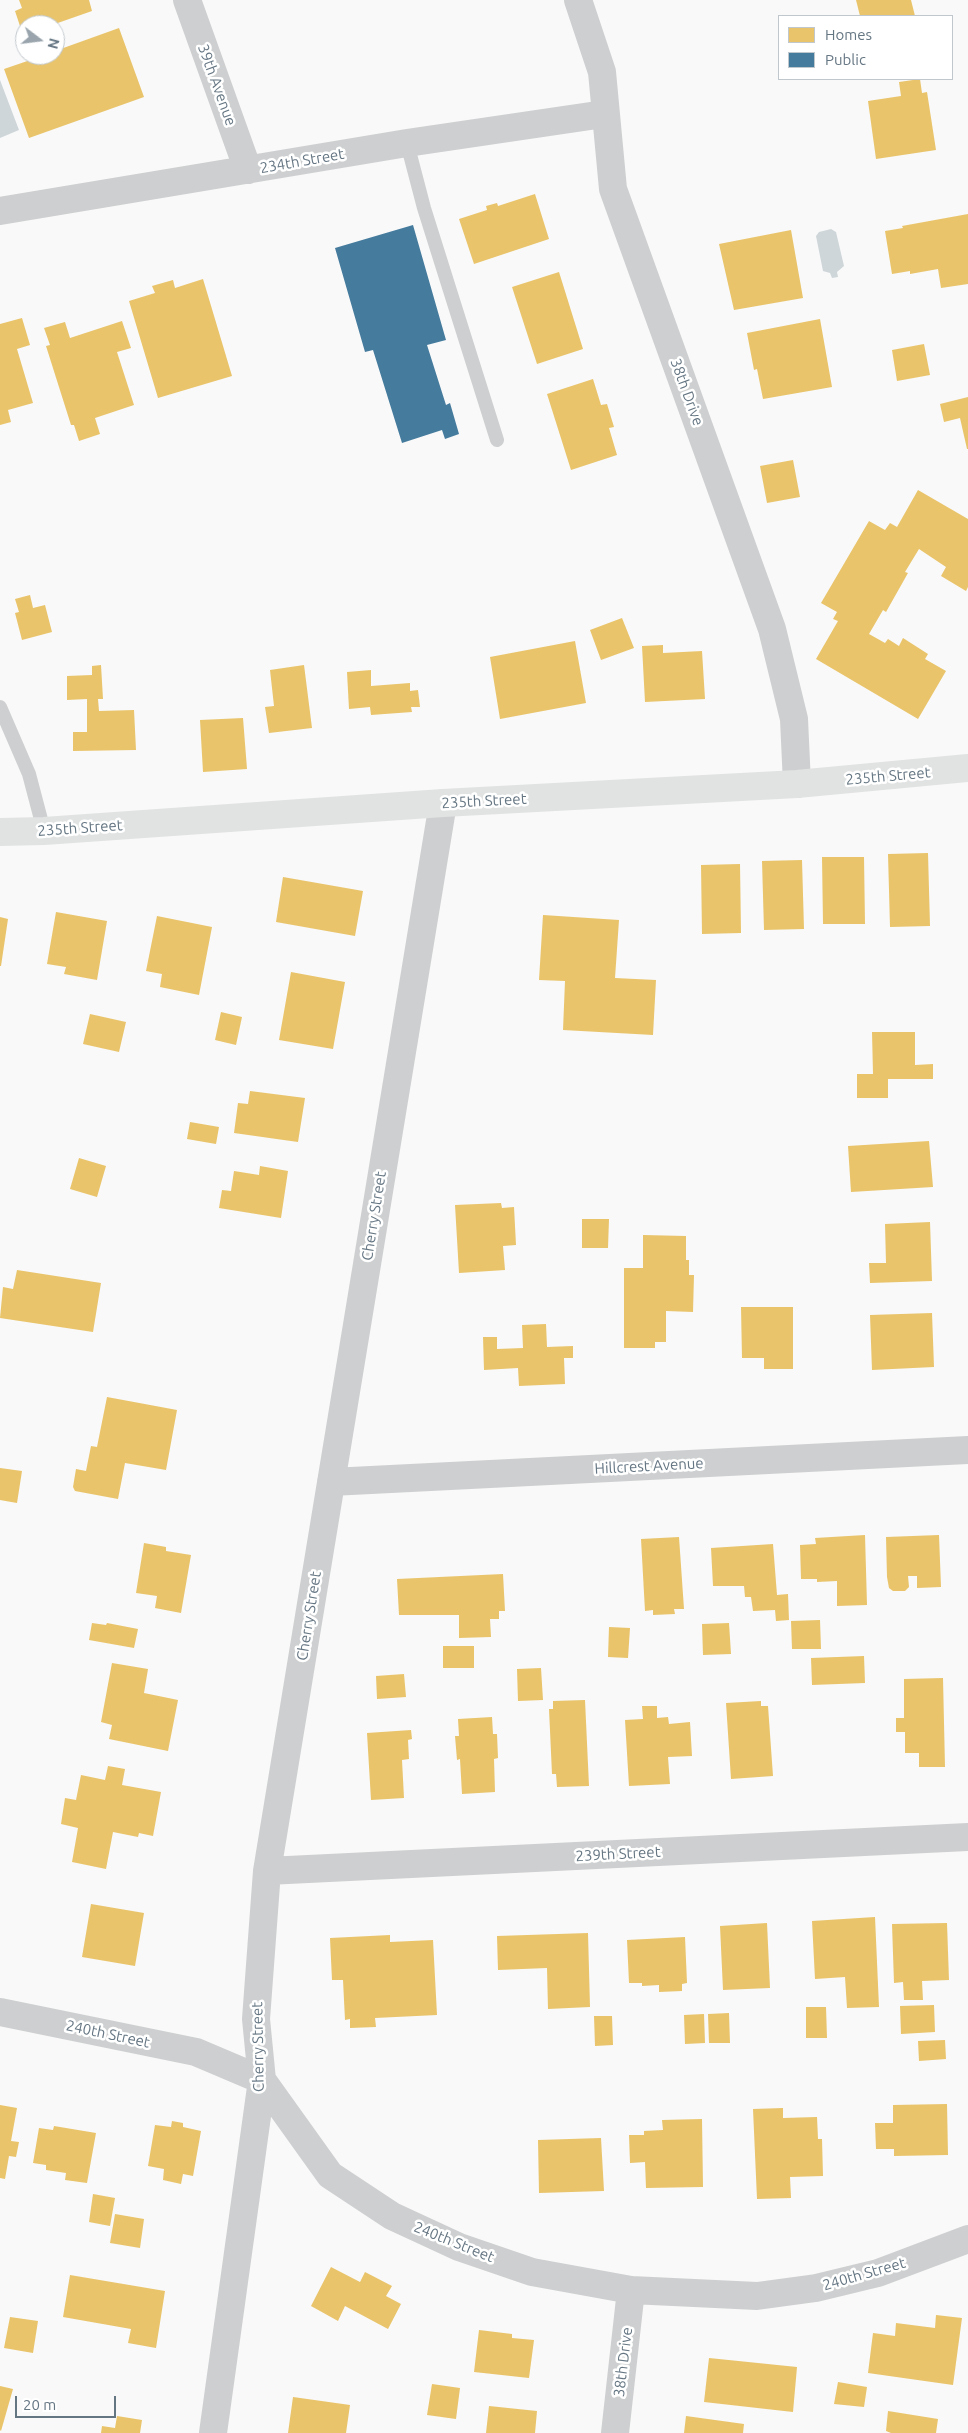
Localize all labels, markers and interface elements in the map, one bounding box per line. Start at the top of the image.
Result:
north arrow [15,15,65,65]
legend [778,15,953,80]
text: Homes [825,26,872,43]
text: N [44,36,63,51]
street label: 39th Avenue [194,42,240,128]
text: Public [825,51,866,68]
street label: 234th Street [259,145,345,177]
street label: 38th Drive [667,356,707,428]
street label: 235th Street [845,763,931,789]
street label: 235th Street [441,790,527,812]
street label: 235th Street [37,816,123,840]
street label: Cherry Street [358,1170,390,1262]
street label: Hillcrest Avenue [594,1454,704,1478]
street label: Cherry Street [293,1570,325,1662]
street label: 239th Street [575,1843,661,1865]
street label: Cherry Street [248,2002,268,2092]
street label: 240th Street [64,2016,152,2052]
street label: 240th Street [411,2218,497,2266]
street label: 240th Street [821,2254,907,2294]
street label: 38th Drive [610,2326,636,2398]
scale bar [18,2386,119,2418]
text: 20 m [23,2396,56,2413]

